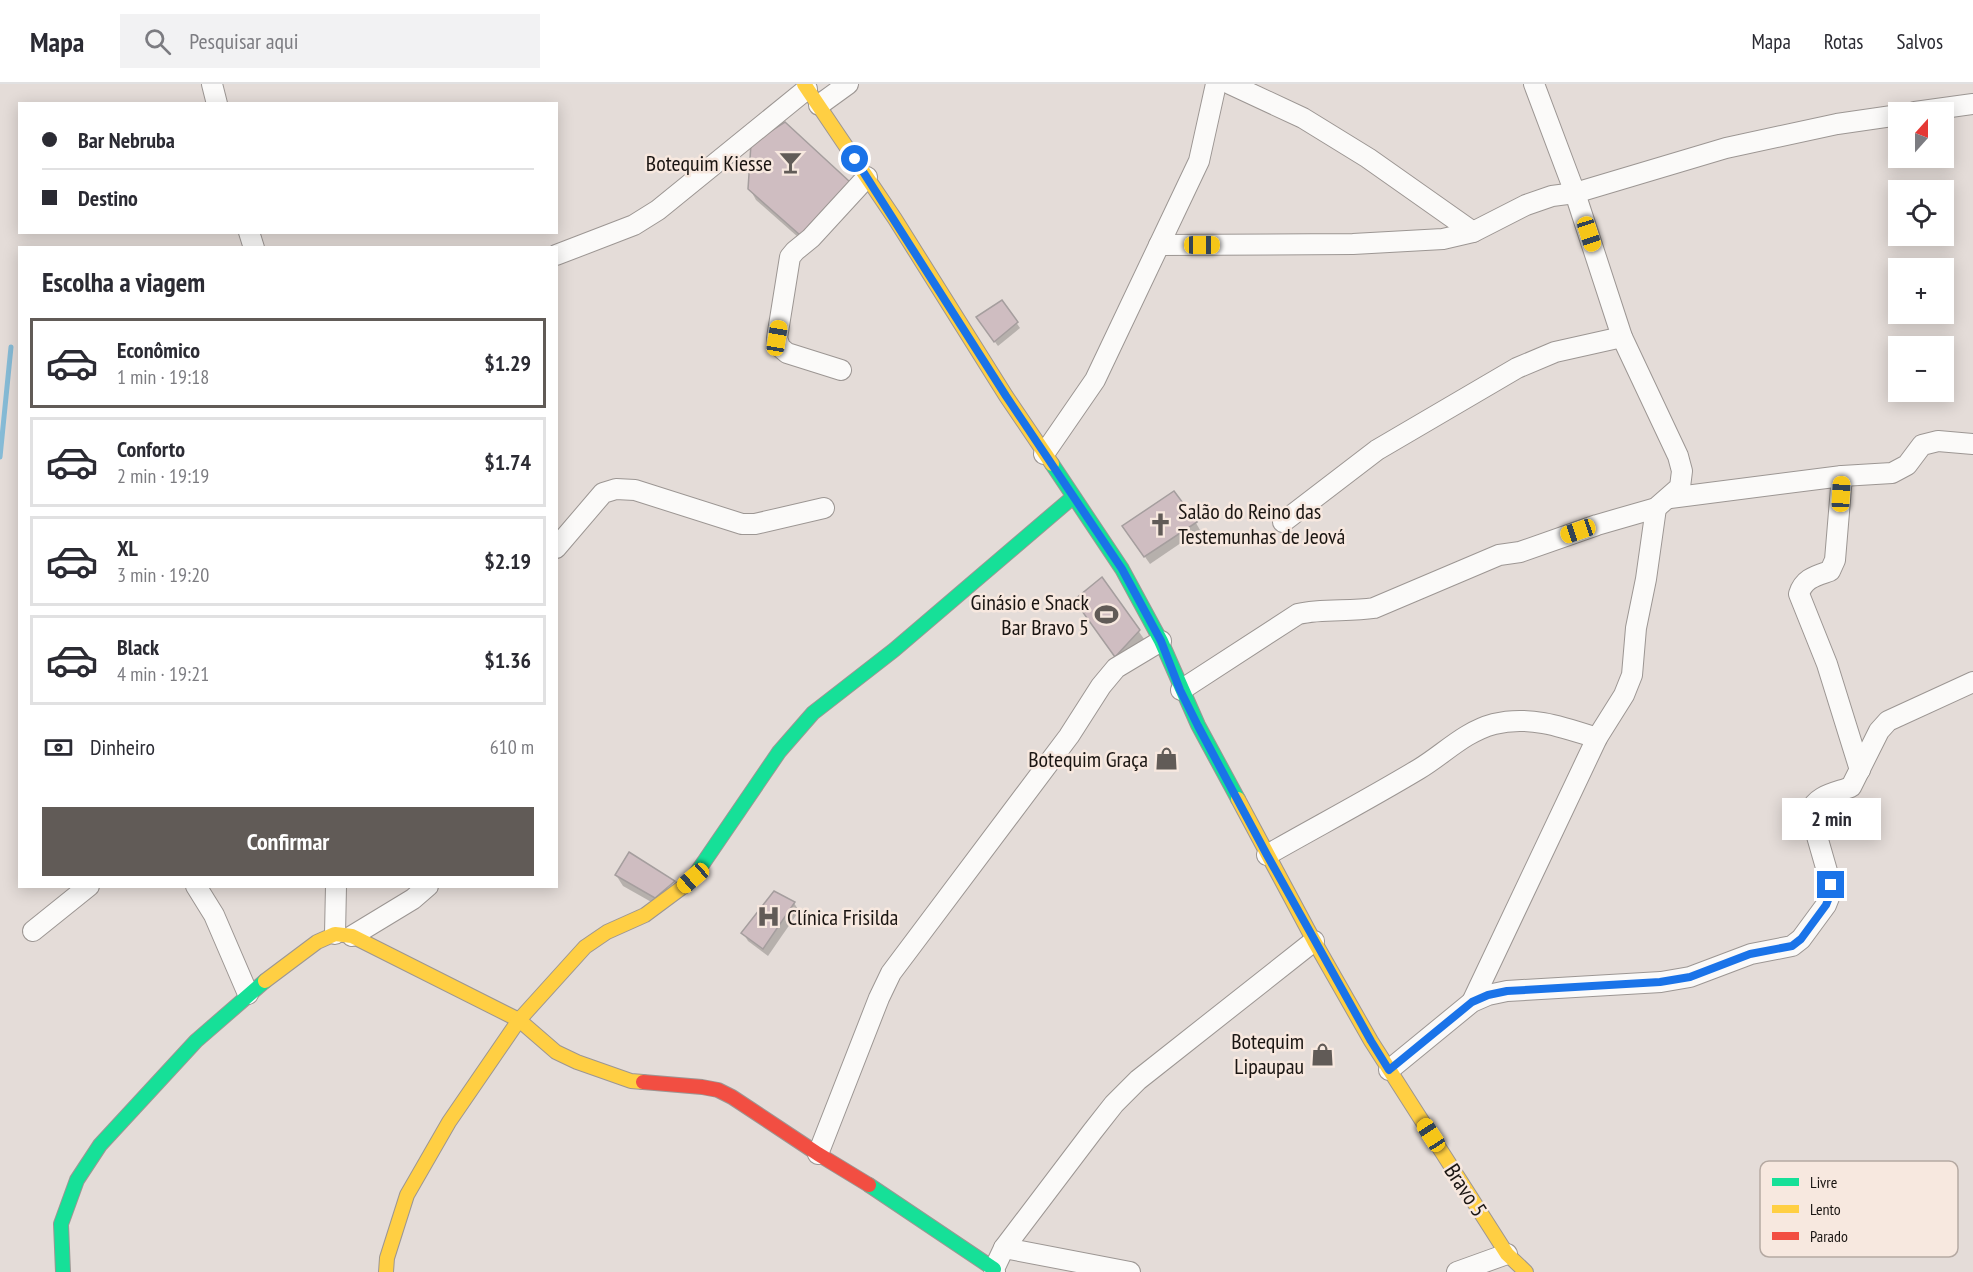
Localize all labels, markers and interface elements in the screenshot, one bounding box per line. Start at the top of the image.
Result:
search box [120,14,540,68]
text: Mapa [30,23,84,60]
icon: search [141,25,174,58]
text: Pesquisar aqui [189,27,298,55]
text: Mapa [1751,28,1791,55]
text: Rotas [1824,28,1863,55]
text: Salvos [1896,28,1943,55]
north arrow [1888,102,1954,168]
map controls [1888,102,1954,402]
text: Bar Nebruba [78,126,175,154]
route start [841,145,868,172]
place label: Botequim Kiesse [646,149,772,177]
bar icon: Botequim Kiesse [777,150,803,176]
button: locate [1888,180,1954,246]
text: Destino [78,184,138,212]
car [1575,214,1603,254]
car [1184,236,1220,254]
button: + [1888,258,1954,324]
text: Escolha a viagem [42,265,205,299]
car [765,319,789,357]
icon: car [45,336,99,390]
text: Econômico [117,336,200,364]
button: − [1888,336,1954,402]
text: $1.29 [484,349,531,377]
text: 1 min · 19:18 [117,364,209,390]
icon: car [45,435,99,489]
text: Conforto [117,435,185,463]
text: $1.74 [484,448,531,476]
text: 2 min · 19:19 [117,463,209,489]
car [1831,476,1851,512]
place label: Salão do Reino das Testemunhas de Jeová [1178,497,1345,550]
church icon: Salão do Reino das Testemunhas de Jeová [1147,511,1173,537]
car [1558,517,1598,545]
icon: car [45,534,99,588]
text: XL [117,534,138,562]
text: $2.19 [484,547,531,575]
text: 3 min · 19:20 [117,562,209,588]
place label: Ginásio e Snack Bar Bravo 5 [971,588,1089,641]
sports icon: Ginásio e Snack Bar Bravo 5 [1094,602,1120,628]
icon: car [45,633,99,687]
text: Black [117,633,159,661]
text: $1.36 [484,646,531,674]
text: 4 min · 19:21 [117,661,209,687]
icon: cash [42,731,75,764]
text: Dinheiro [90,733,155,761]
text: 610 m [490,734,534,760]
place label: Botequim Graça [1028,745,1148,773]
shop icon: Botequim Graça [1153,746,1179,772]
callout: 2 min [1782,798,1880,840]
text: 2 min [1811,806,1852,832]
button: Confirmar [42,807,534,876]
car [674,859,712,897]
route end [1817,871,1844,898]
place label: Clínica Frisilda [787,903,898,931]
hospital icon: Clínica Frisilda [756,904,782,930]
place label: Botequim Lipaupau [1231,1027,1304,1080]
shop icon: Botequim Lipaupau [1309,1041,1335,1067]
car [1414,1115,1448,1155]
street label: Bravo 5 [1439,1158,1493,1222]
legend [1760,1161,1958,1257]
text: Livre [1810,1172,1837,1192]
text: Lento [1810,1199,1841,1219]
text: Parado [1810,1226,1848,1246]

